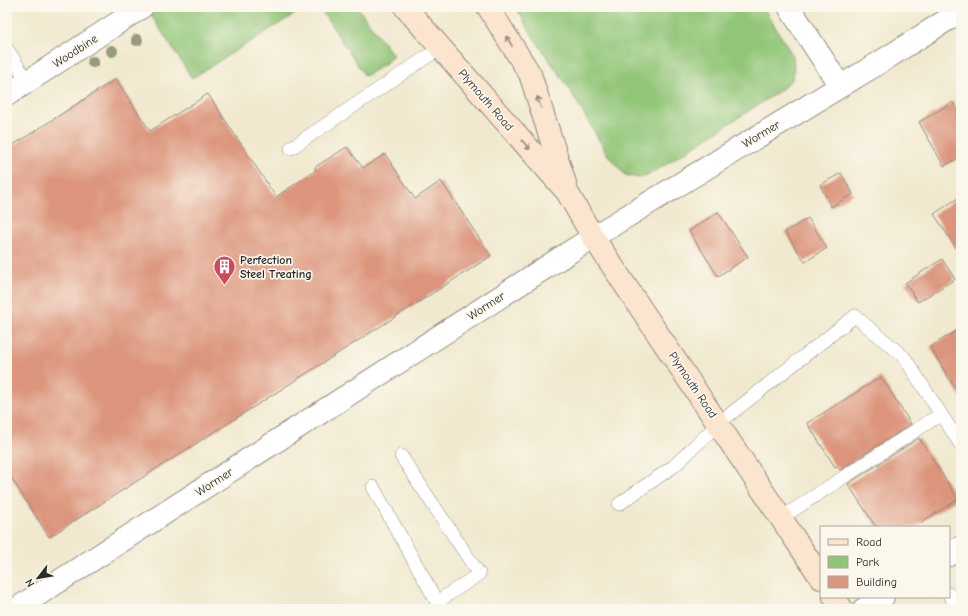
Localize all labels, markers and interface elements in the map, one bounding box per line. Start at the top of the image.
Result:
street label: Woodbine [50,31,100,71]
one-way arrow [505,35,513,47]
street label: Plymouth Road [455,66,517,134]
one-way arrow [534,96,542,108]
street label: Wormer [740,117,783,151]
one-way arrow [521,140,530,150]
place label: Perfection Steel Treating [240,253,312,281]
building icon: Perfection Steel Treating [212,254,238,287]
street label: Wormer [465,289,508,323]
street label: Plymouth Road [666,349,720,421]
street label: Wormer [193,465,236,499]
legend [820,526,950,598]
text: Road [856,535,882,549]
text: Park [856,555,879,569]
north arrow [18,558,58,598]
text: Building [856,575,897,589]
text: N [22,576,37,589]

